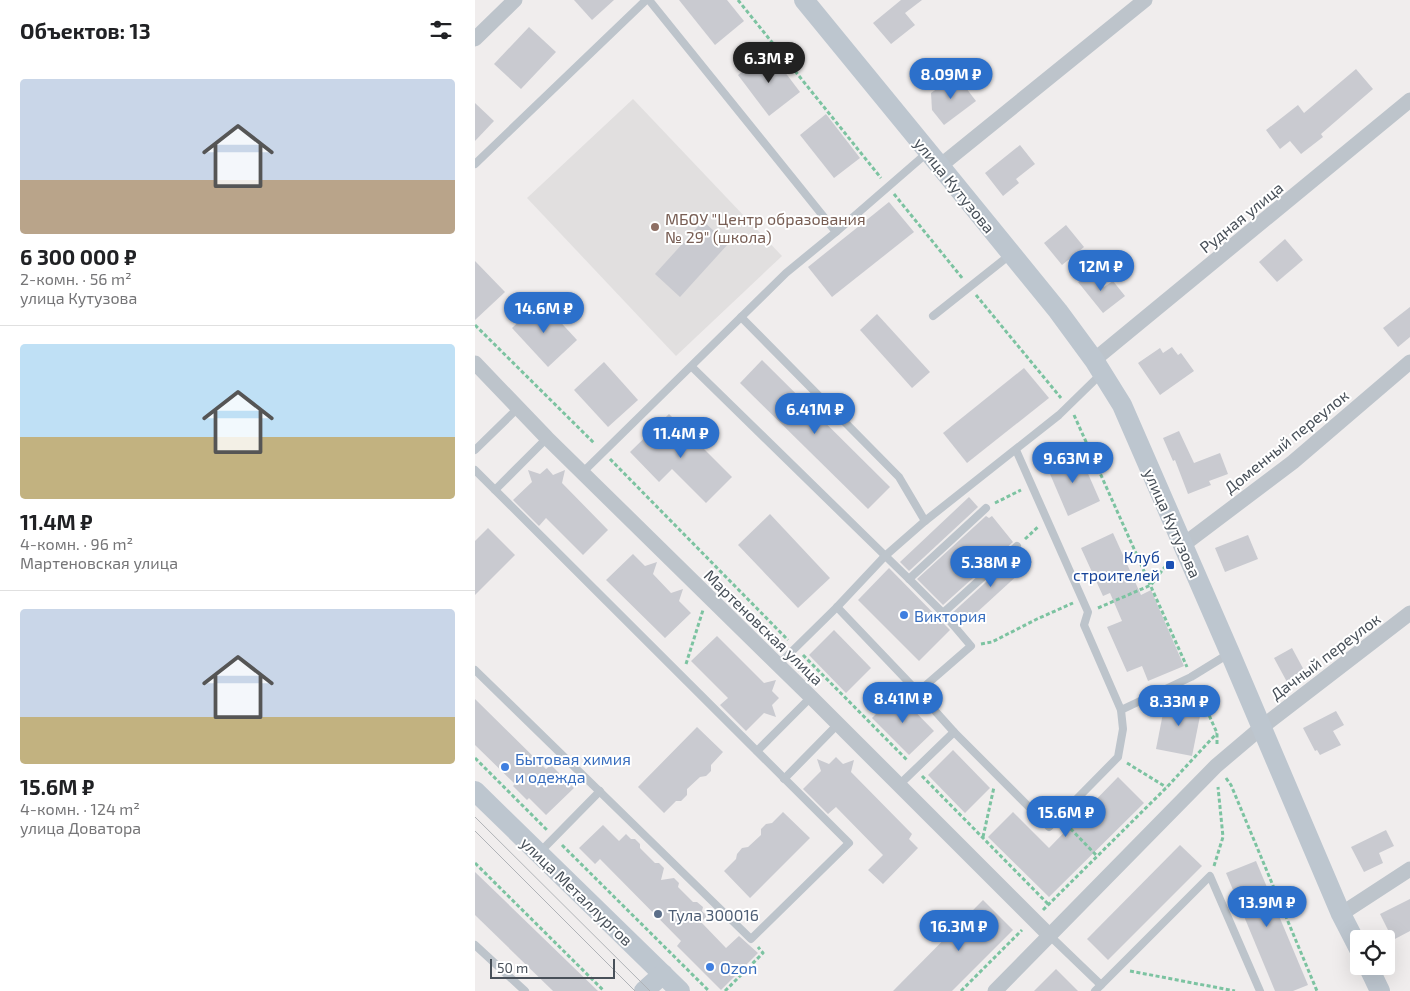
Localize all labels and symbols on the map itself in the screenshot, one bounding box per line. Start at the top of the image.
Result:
pin: 6.3M ₽ [728,42,810,84]
pin: 8.09M ₽ [905,58,997,100]
street label: улица Кутузова [910,133,999,237]
street label: Рудная улица [1195,178,1287,257]
place label: МБОУ "Центр образования № 29" (школа) [665,209,866,246]
marker: МБОУ "Центр образования № 29" (школа) [649,221,661,233]
pin: 12M ₽ [1066,250,1136,292]
pin: 14.6M ₽ [498,292,590,334]
street label: Доменный переулок [1220,385,1353,498]
pin: 6.41M ₽ [769,392,861,435]
pin: 11.4M ₽ [635,416,727,459]
pin: 9.63M ₽ [1027,442,1119,484]
street label: улица Кутузова [1140,466,1206,581]
pin: 5.38M ₽ [945,546,1037,588]
place label: Клуб строителей [1073,547,1160,584]
marker: Клуб строителей [1164,559,1176,571]
street label: Мартеновская улица [700,565,827,689]
place label: Виктория [914,606,986,625]
street label: Дачный переулок [1266,608,1385,704]
marker: Виктория [898,609,910,621]
pin: 8.41M ₽ [857,682,949,724]
pin: 8.33M ₽ [1133,684,1225,727]
place label: Бытовая химия и одежда [515,749,631,786]
marker: Бытовая химия и одежда [499,761,511,773]
pin: 15.6M ₽ [1020,796,1112,838]
street label: улица Металлургов [516,833,637,950]
pin: 13.9M ₽ [1221,886,1313,928]
place label: Тула 300016 [668,905,759,925]
marker: Тула 300016 [652,908,664,920]
pin: 16.3M ₽ [913,910,1005,952]
scale bar [490,956,615,979]
place label: Ozon [720,958,757,977]
marker: Ozon [704,961,716,973]

